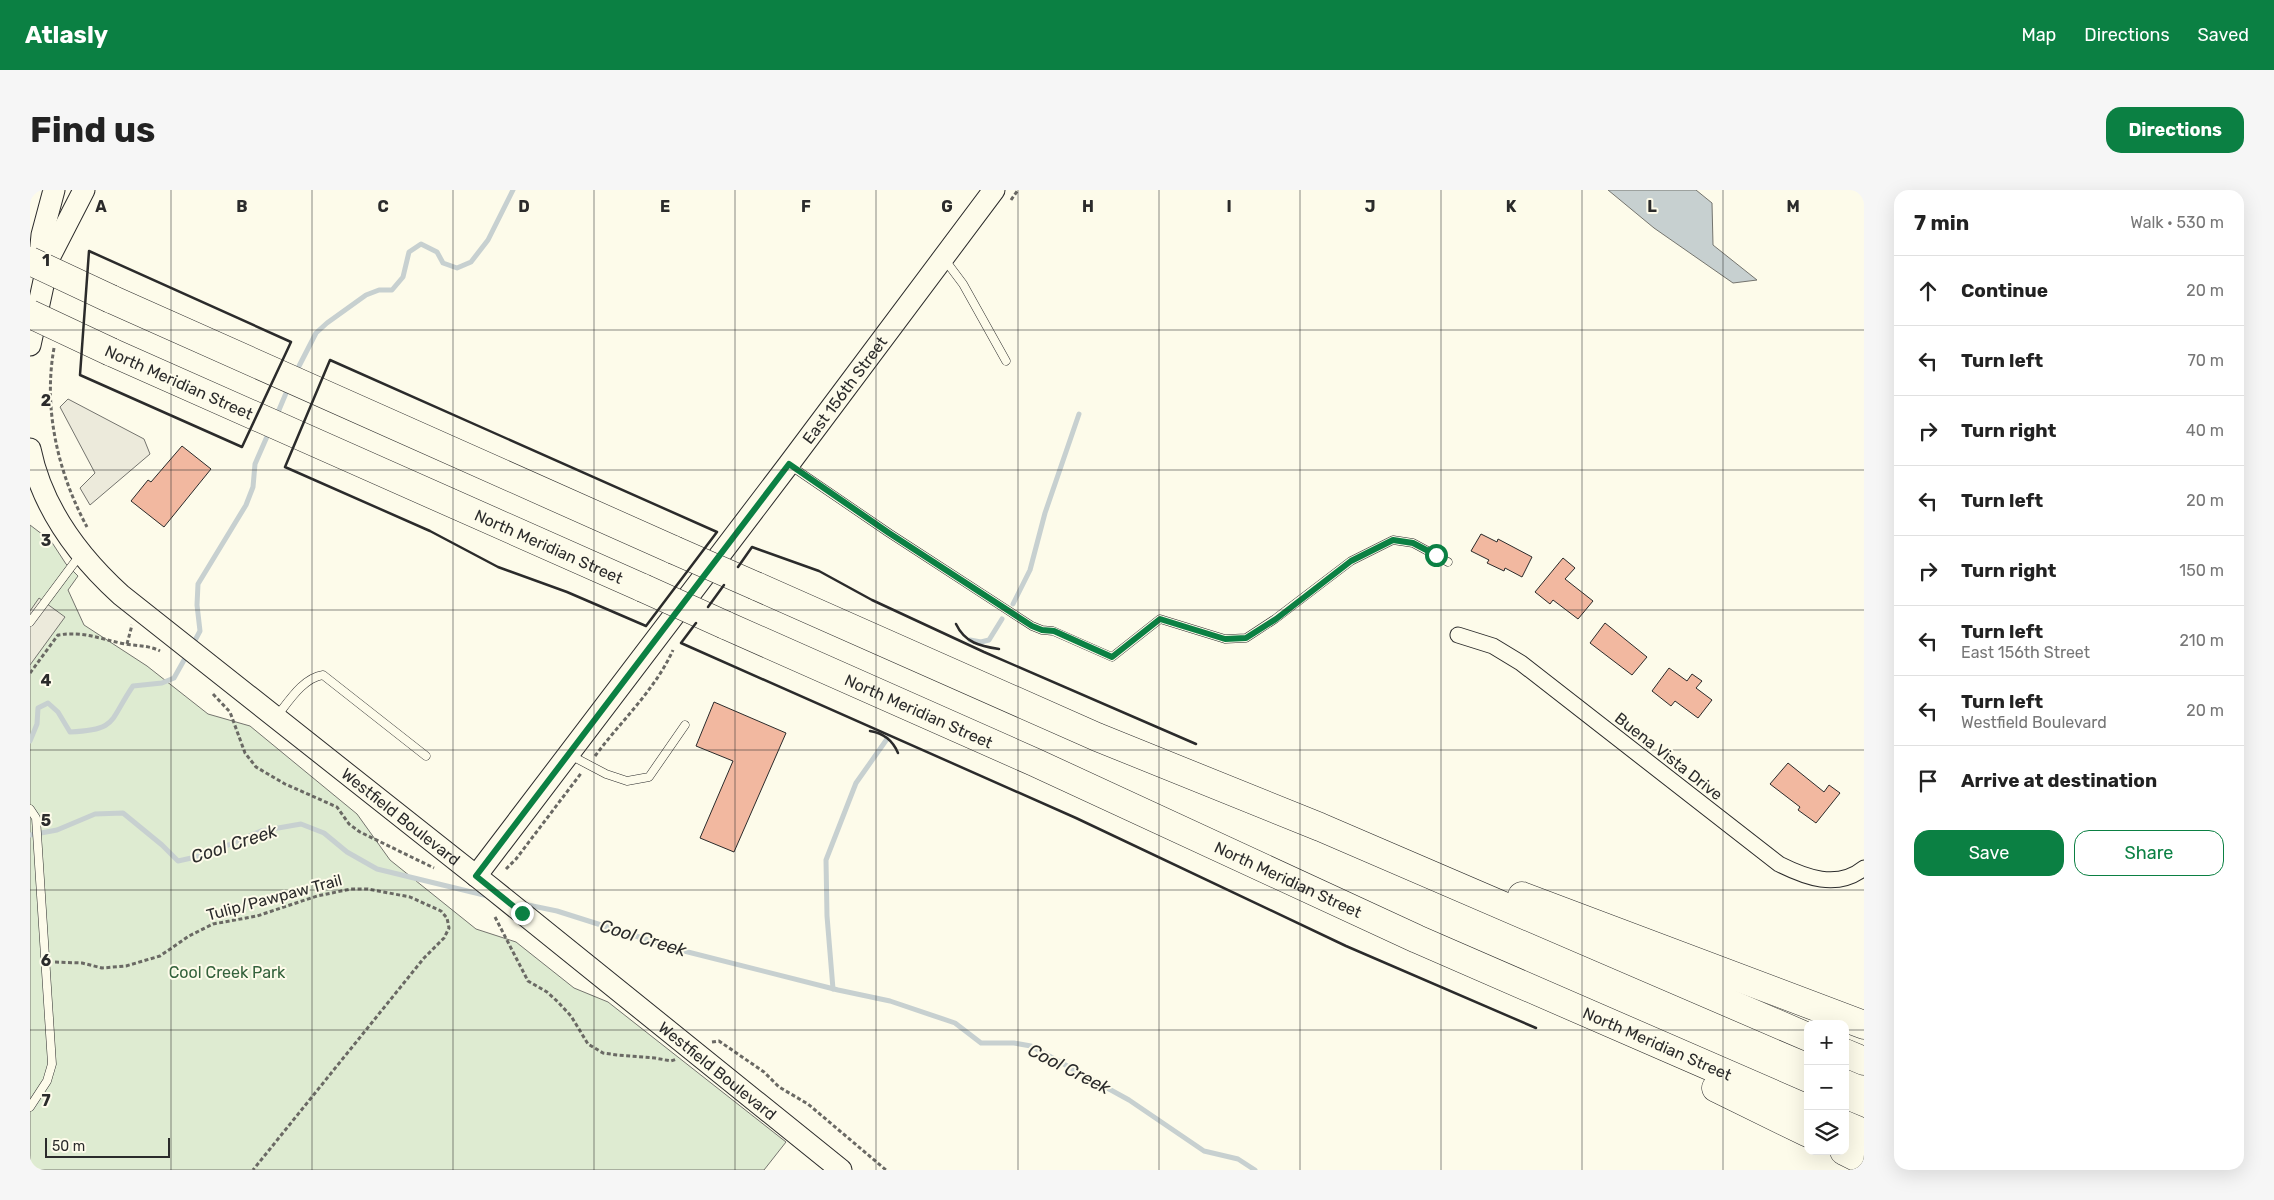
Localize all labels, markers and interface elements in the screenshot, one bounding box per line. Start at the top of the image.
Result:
text: Atlasly [25,21,108,49]
text: Map [2021,24,2056,46]
text: Directions [2084,24,2170,46]
text: Saved [2198,24,2249,46]
button: Directions [2106,107,2244,153]
text: Find us [30,109,155,151]
text: A [95,197,107,216]
text: B [236,197,248,216]
text: C [377,197,389,216]
text: D [518,197,530,216]
text: E [660,197,670,216]
text: F [801,197,811,216]
text: G [941,197,953,216]
text: H [1082,197,1094,216]
text: I [1226,197,1232,216]
text: J [1365,197,1375,216]
text: K [1506,197,1517,216]
text: L [1647,197,1657,216]
text: M [1786,197,1800,216]
text: 7 min [1914,210,1969,235]
text: Walk · 530 m [2130,213,2224,232]
text: 1 [42,251,50,270]
icon: ahead [1914,277,1942,305]
text: Continue [1961,279,2048,302]
text: 20 m [2186,281,2224,300]
street label: East 156th Street [799,333,891,448]
street label: North Meridian Street [102,341,256,424]
icon: left [1914,347,1942,375]
text: Turn left [1961,349,2043,372]
text: 70 m [2187,351,2224,370]
text: 2 [41,391,51,410]
icon: right [1914,417,1942,445]
text: Turn right [1961,419,2056,442]
text: 40 m [2186,421,2224,440]
icon: left [1914,487,1942,515]
text: Turn left [1961,489,2043,512]
text: 20 m [2186,491,2224,510]
street label: North Meridian Street [472,506,626,588]
text: 3 [41,531,51,550]
route start [1425,544,1448,567]
icon: right [1914,557,1942,585]
text: Turn right [1961,559,2056,582]
text: 150 m [2179,561,2224,580]
text: Turn left [1961,620,2043,643]
icon: left [1914,627,1942,655]
text: 210 m [2179,631,2224,650]
text: East 156th Street [1961,643,2090,662]
street label: North Meridian Street [842,670,996,753]
text: 4 [41,671,52,690]
text: Turn left [1961,690,2043,713]
icon: left [1914,697,1942,725]
text: 20 m [2186,701,2224,720]
street label: Buena Vista Drive [1611,709,1726,804]
text: Westfield Boulevard [1961,713,2107,732]
street label: Westfield Boulevard [338,764,464,870]
icon: arrive [1914,767,1942,795]
text: Arrive at destination [1961,769,2157,792]
text: 5 [41,811,51,830]
water label: Cool Creek [188,819,281,868]
button: Save [1914,830,2064,876]
button: Share [2074,830,2224,876]
street label: North Meridian Street [1211,838,1365,922]
street label: Tulip/Pawpaw Trail [204,870,344,925]
route end [511,902,534,925]
water label: Cool Creek [597,914,690,962]
text: 6 [41,951,51,970]
park label: Cool Creek Park [169,963,286,982]
street label: North Meridian Street [1580,1003,1734,1085]
street label: Westfield Boulevard [655,1018,780,1124]
map controls [1804,1020,1849,1155]
button: + [1804,1020,1849,1065]
water label: Cool Creek [1024,1039,1115,1099]
button: − [1804,1065,1849,1110]
text: 7 [41,1091,51,1110]
button: layers [1804,1110,1849,1155]
scale bar [45,1135,170,1158]
text: 50 m [52,1138,85,1155]

